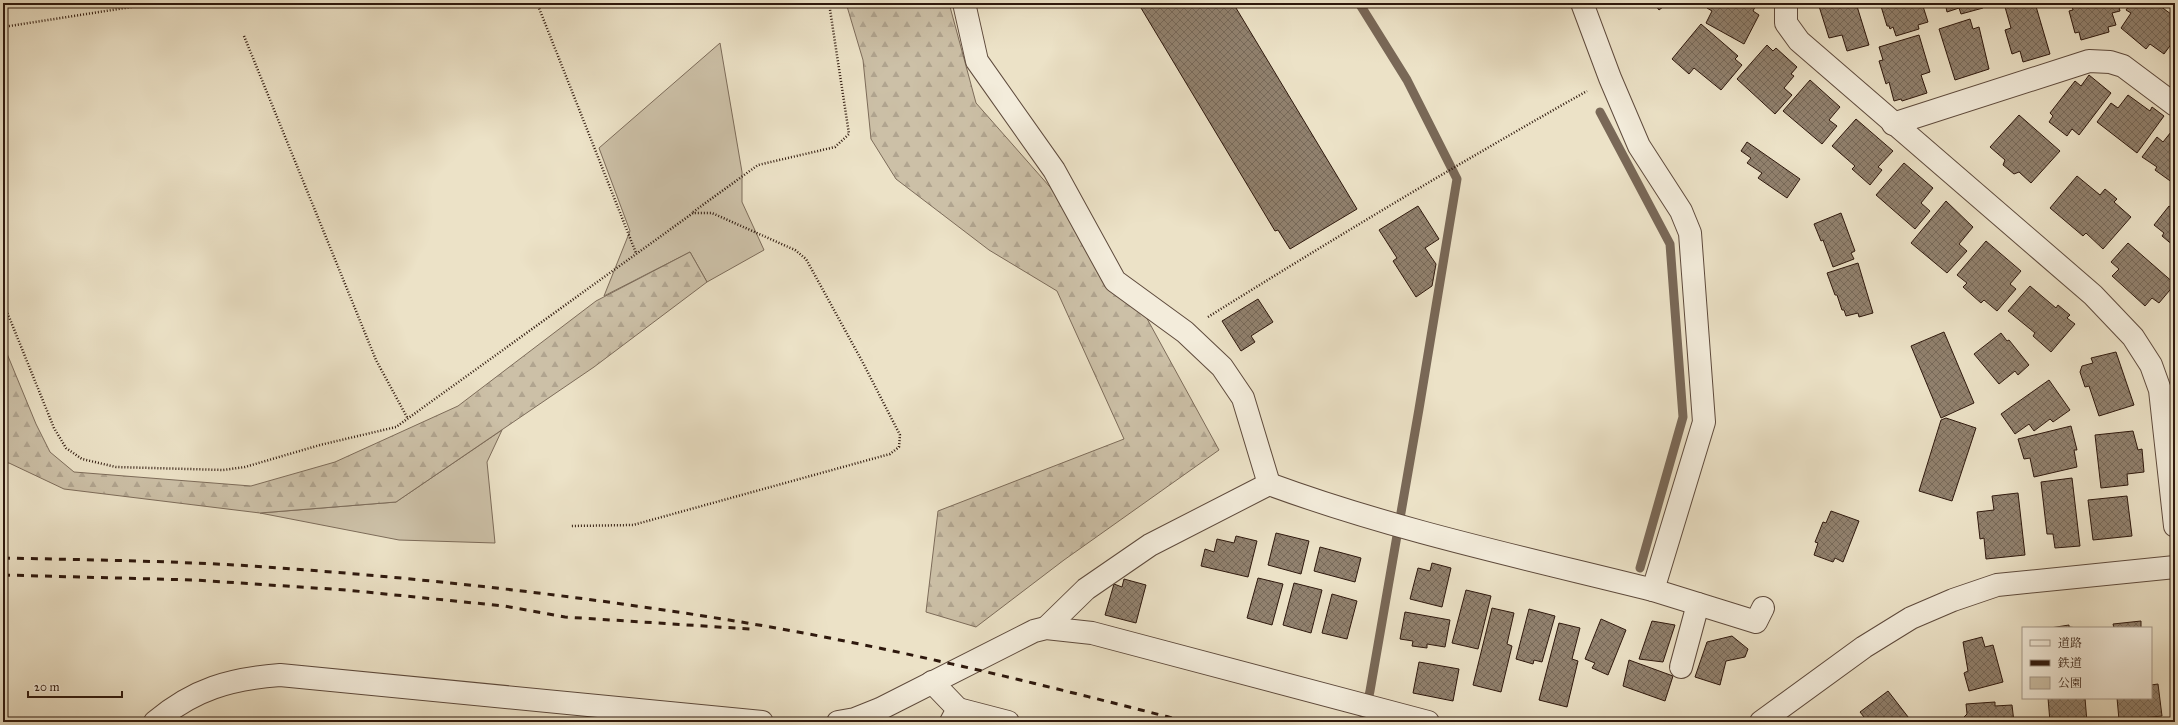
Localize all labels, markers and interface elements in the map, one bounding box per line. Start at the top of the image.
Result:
legend [2022,627,2152,699]
text: 道路 [2058,636,2082,650]
text: 鉄道 [2057,656,2082,670]
scale bar [28,673,122,699]
text: 公園 [2058,676,2082,690]
text: 20 m [34,680,60,694]

